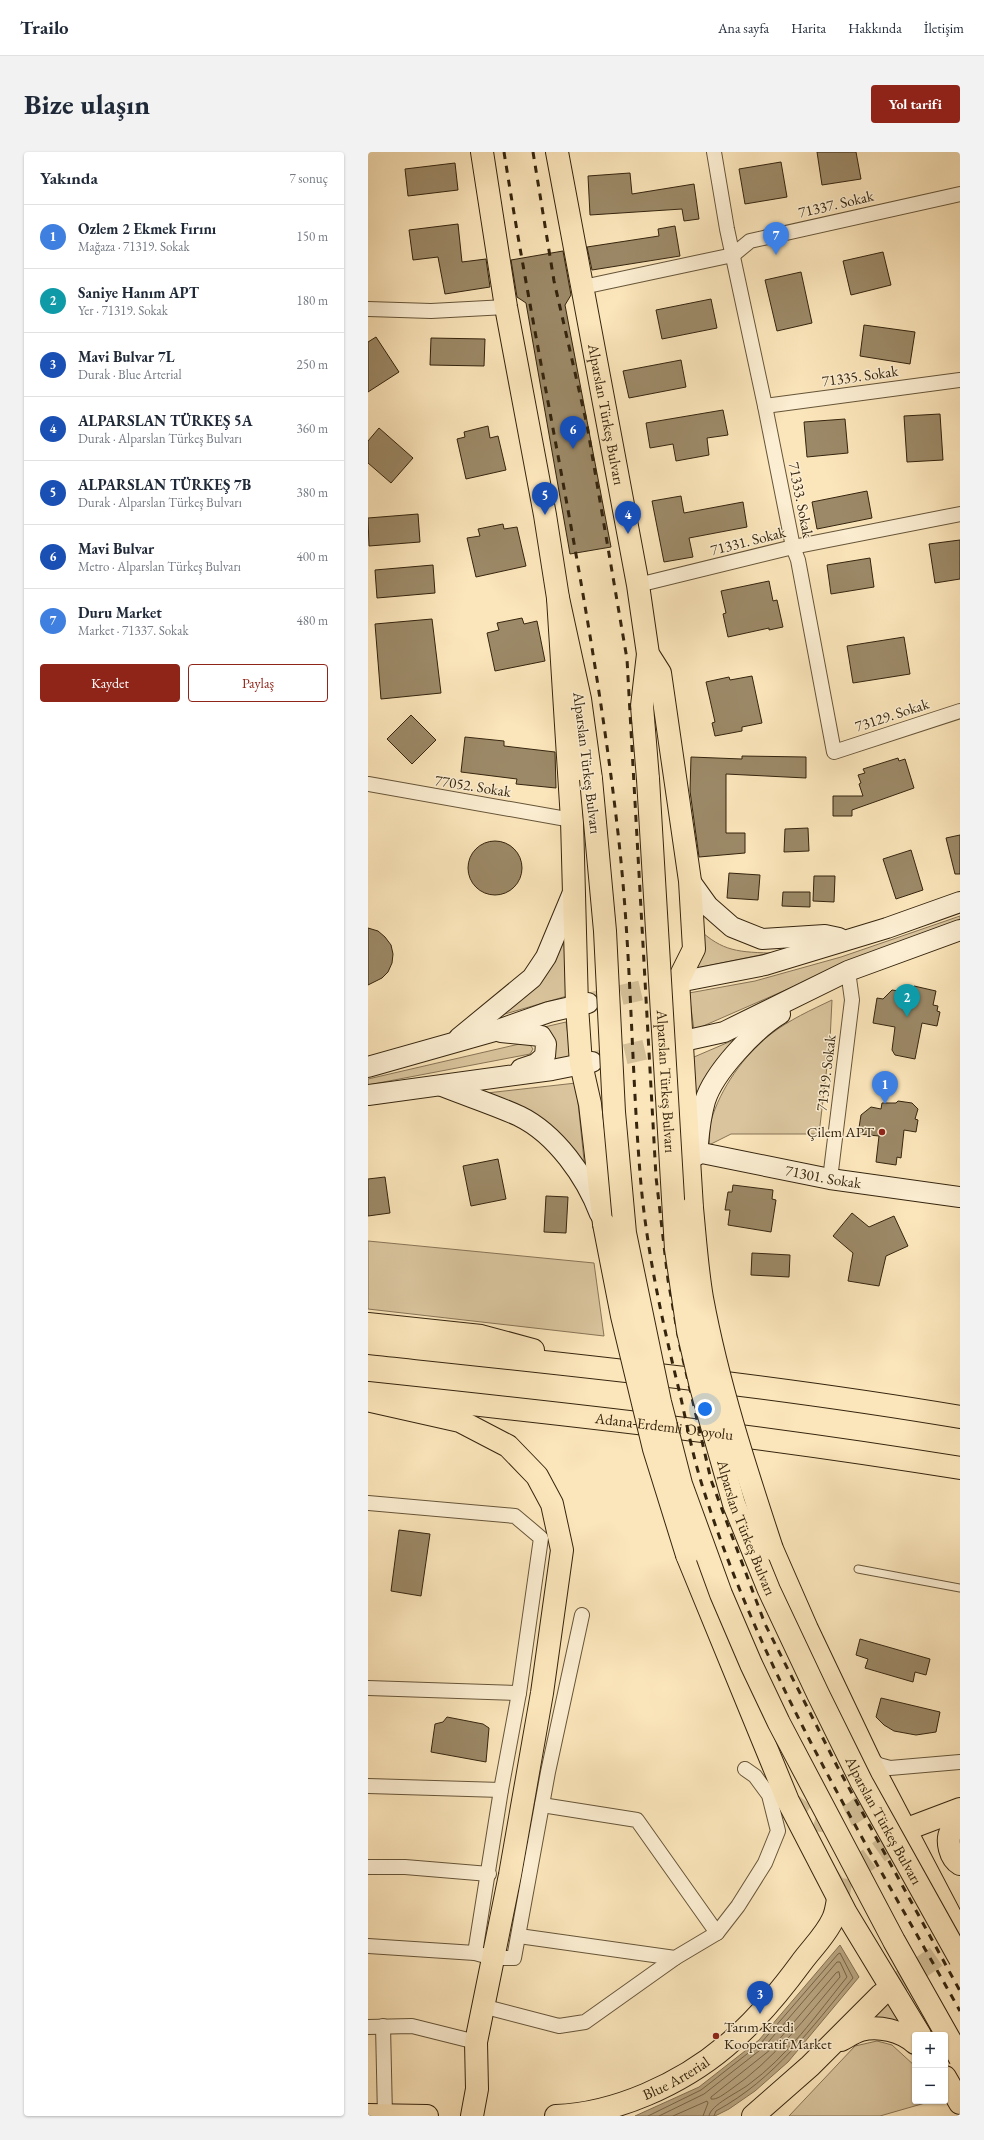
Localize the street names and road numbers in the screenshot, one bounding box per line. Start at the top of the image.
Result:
street label: 71337. Sokak [796,185,876,221]
street label: Alparslan Türkeş Bulvarı [584,341,629,487]
street label: 71335. Sokak [821,361,900,390]
street label: 71333. Sokak [785,460,818,540]
street label: 71331. Sokak [708,522,788,559]
street label: Alparslan Türkeş Bulvarı [569,690,606,835]
street label: 73129. Sokak [852,693,932,735]
street label: 77052. Sokak [434,770,513,801]
street label: Alparslan Türkeş Bulvarı [653,1008,680,1154]
street label: 71319. Sokak [811,1033,840,1112]
street label: 71301. Sokak [784,1160,863,1192]
street label: Adana-Erdemli Otoyolu [593,1408,735,1444]
street label: Alparslan Türkeş Bulvarı [713,1457,780,1599]
street label: Alparslan Türkeş Bulvarı [841,1752,927,1888]
street label: Blue Arterial [640,2052,713,2104]

